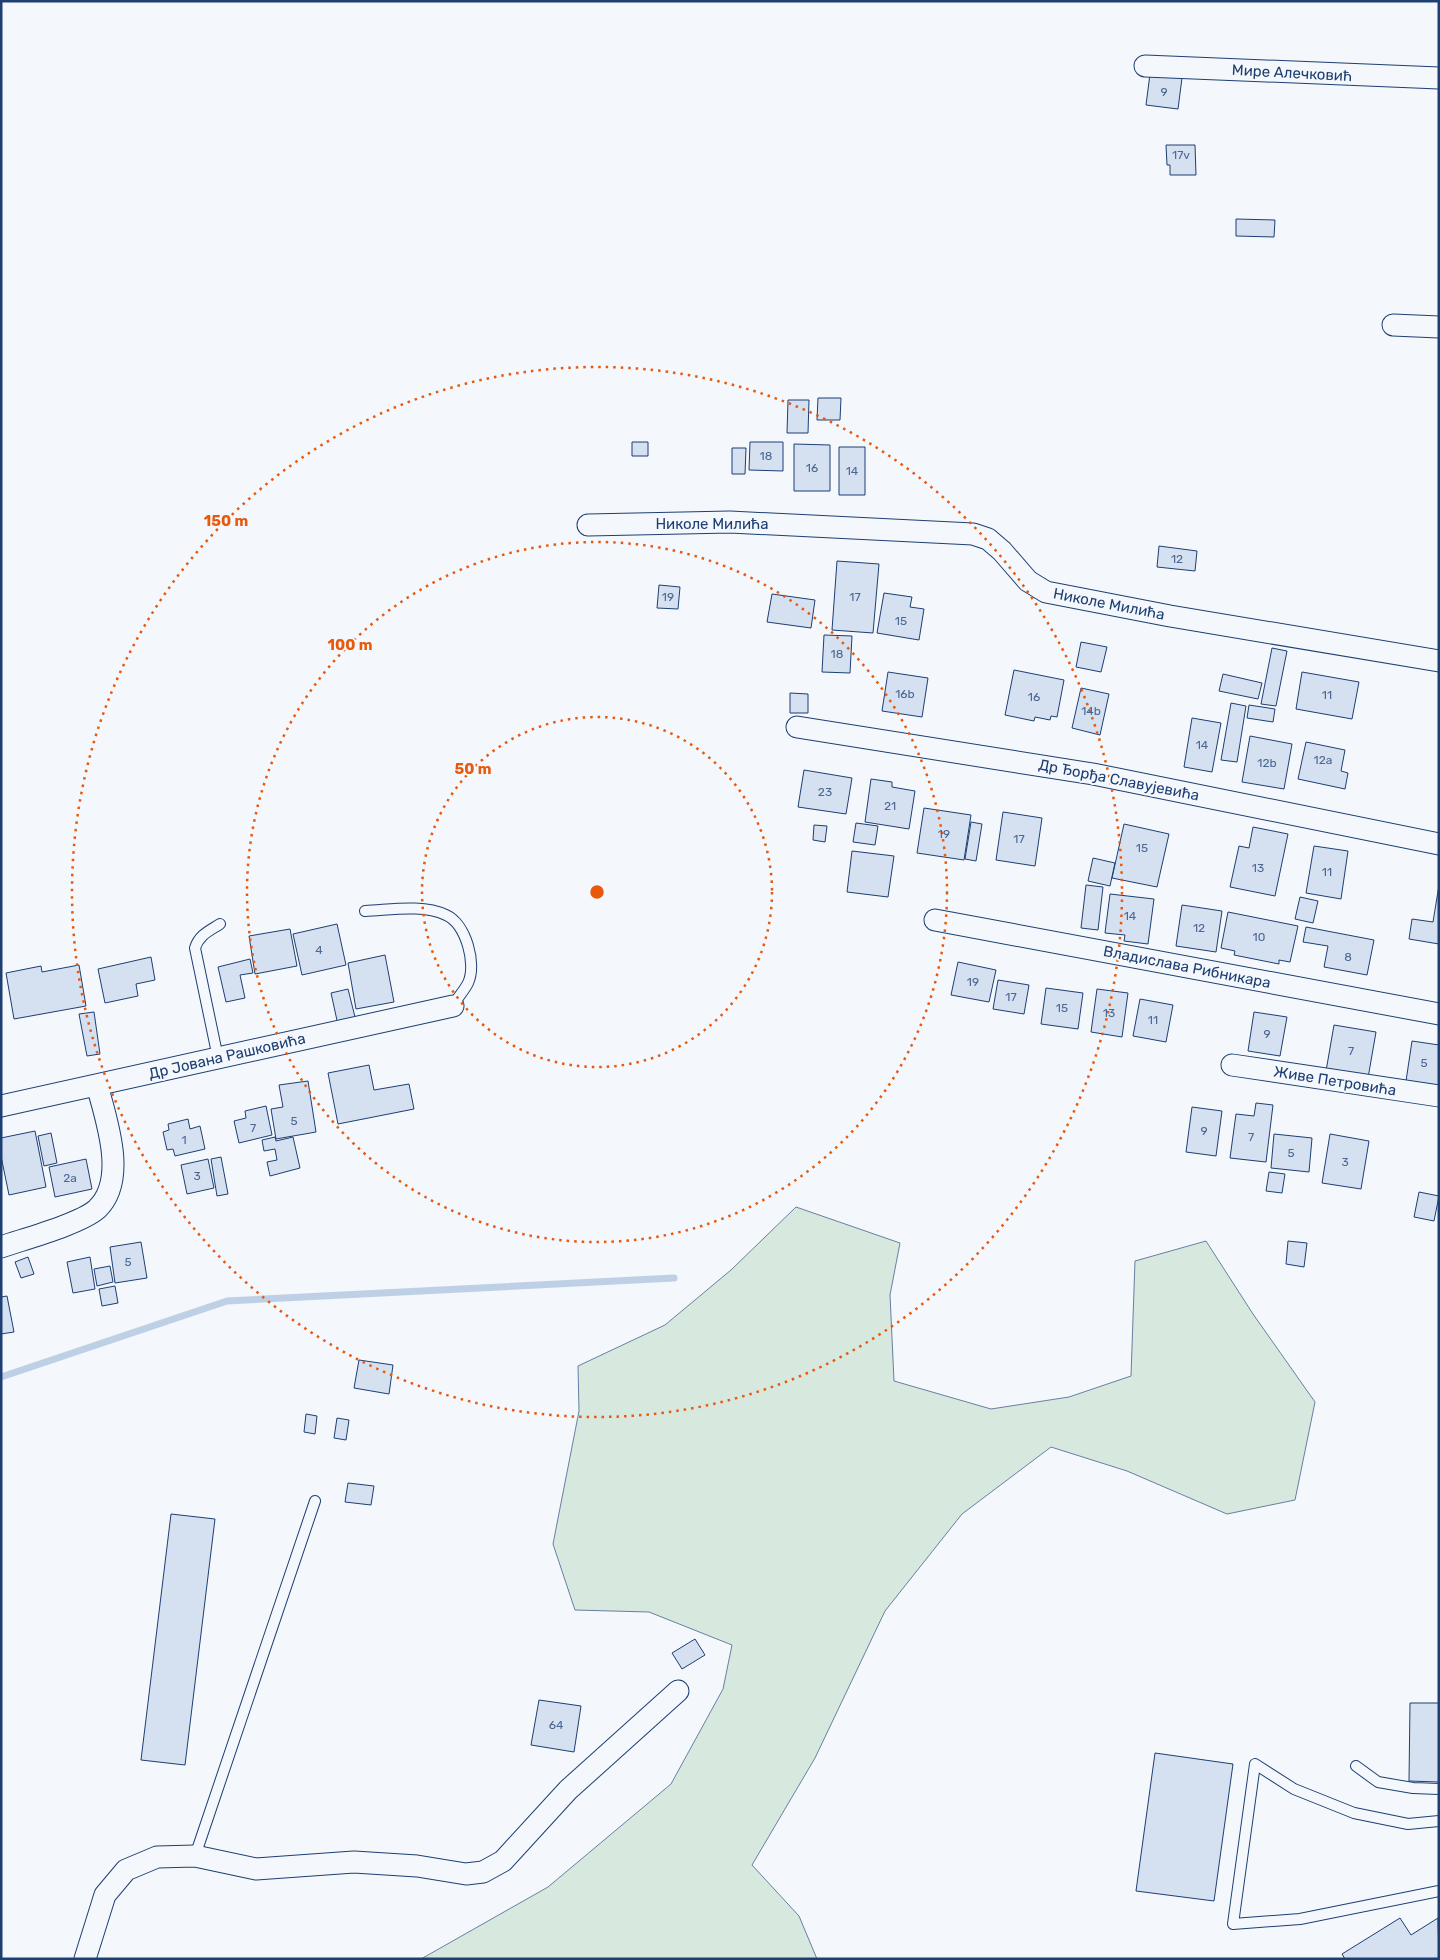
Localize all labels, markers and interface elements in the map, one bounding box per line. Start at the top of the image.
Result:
street label: Мире Алечковић [1231,61,1353,85]
house number: 9 [1160,85,1168,99]
house number: 17v [1172,148,1190,162]
house number: 18 [760,449,772,463]
house number: 16 [806,461,818,475]
house number: 14 [846,464,859,478]
text: 150 m [204,512,248,530]
street label: Николе Милића [655,515,769,533]
house number: 12 [1171,552,1183,566]
street label: Николе Милића [1052,584,1166,624]
house number: 19 [662,590,674,604]
house number: 17 [849,590,861,604]
house number: 15 [895,614,907,628]
text: 100 m [328,636,372,654]
house number: 18 [831,647,843,661]
house number: 16b [895,687,915,701]
house number: 11 [1322,688,1332,702]
house number: 16 [1028,690,1040,704]
house number: 14b [1081,704,1101,718]
house number: 14 [1196,738,1209,752]
house number: 12a [1314,753,1332,767]
street label: Др Ђорђа Славујевића [1037,756,1201,804]
house number: 12b [1257,756,1277,770]
text: 50 m [455,760,491,778]
house number: 23 [818,785,832,799]
house number: 21 [884,799,896,813]
house number: 19 [938,827,950,841]
house number: 17 [1013,832,1025,846]
house number: 15 [1136,841,1148,855]
house number: 13 [1252,861,1264,875]
house number: 11 [1322,865,1332,879]
centre of rings [588,883,606,901]
house number: 14 [1124,909,1137,923]
house number: 12 [1193,921,1205,935]
house number: 10 [1253,930,1265,944]
street label: Владислава Рибникара [1102,942,1272,992]
house number: 4 [315,943,323,957]
house number: 8 [1344,950,1352,964]
house number: 19 [967,975,979,989]
house number: 17 [1005,990,1017,1004]
house number: 15 [1056,1001,1068,1015]
house number: 13 [1103,1006,1115,1020]
house number: 11 [1148,1013,1158,1027]
house number: 9 [1263,1027,1271,1041]
street label: Др Јована Рашковића [147,1029,307,1083]
house number: 7 [1348,1044,1354,1058]
house number: 5 [1420,1056,1428,1070]
street label: Живе Петровића [1272,1062,1398,1100]
house number: 5 [290,1114,298,1128]
house number: 7 [250,1121,256,1135]
house number: 9 [1200,1124,1208,1138]
house number: 7 [1248,1130,1254,1144]
house number: 1 [181,1133,187,1147]
house number: 5 [1287,1146,1295,1160]
house number: 3 [1341,1155,1349,1169]
house number: 3 [193,1169,201,1183]
house number: 2a [63,1171,77,1185]
house number: 5 [124,1255,132,1269]
house number: 64 [549,1718,564,1732]

